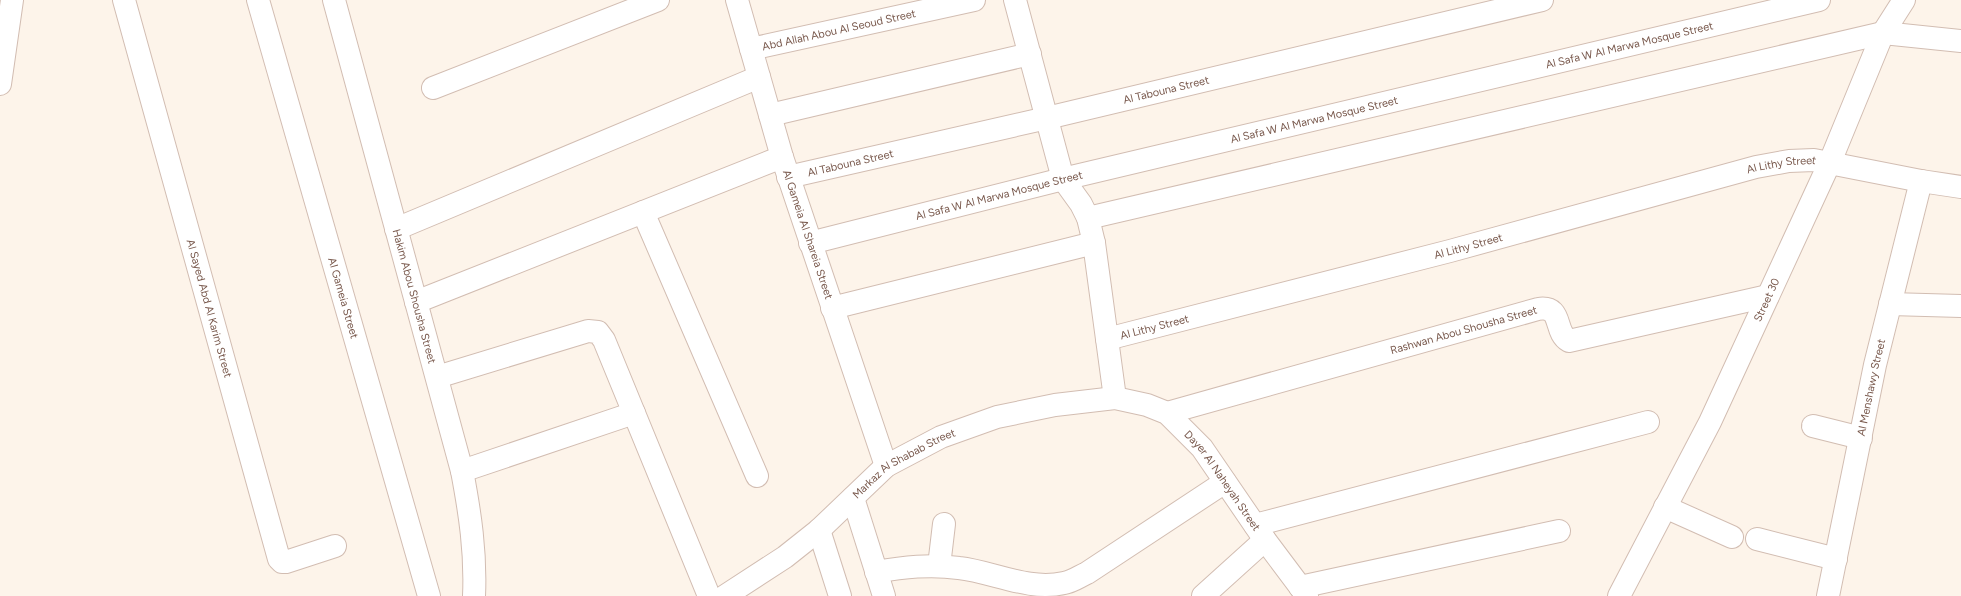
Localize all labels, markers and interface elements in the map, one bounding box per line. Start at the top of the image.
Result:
street label: Abd Allah Abou Al Seoud Street [761,7,917,53]
street label: Al Safa W Al Marwa Mosque Street [1544,19,1715,71]
street label: Al Tabouna Street [1122,74,1210,107]
street label: Al Safa W Al Marwa Mosque Street [1229,94,1399,146]
street label: Al Tabouna Street [806,147,895,179]
street label: Al Lithy Street [1745,154,1817,176]
street label: Al Gameia Al Shareia Street [780,168,835,301]
street label: Al Safa W Al Marwa Mosque Street [914,169,1084,223]
street label: Hakim Abou Shousha Street [390,228,439,365]
street label: Al Lithy Street [1433,231,1504,262]
street label: Al Sayed Abd Al Karim Street [184,238,234,379]
street label: Al Gameia Street [325,256,361,340]
street label: Street 30 [1751,276,1783,324]
street label: Rashwan Abou Shousha Street [1389,304,1539,357]
street label: Al Lithy Street [1119,312,1190,342]
street label: Al Menshawy Street [1855,338,1888,437]
street label: Markaz Al Shabab Street [850,426,957,501]
street label: Dayer Al Naheyah Street [1181,428,1263,533]

